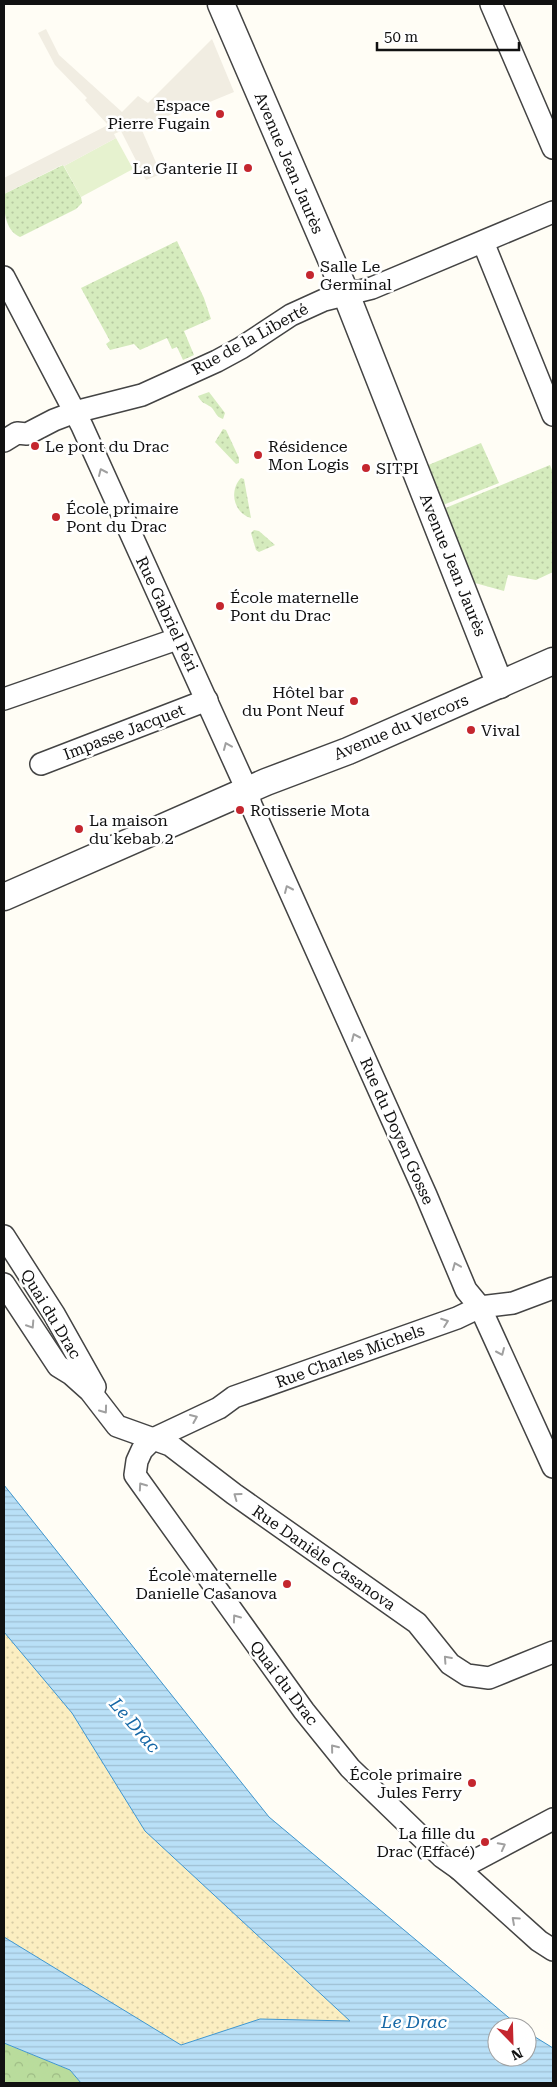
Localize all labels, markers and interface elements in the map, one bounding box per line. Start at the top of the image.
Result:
scale bar [377,20,520,52]
text: 50 m [384,28,419,46]
street label: Avenue Jean Jaurès [251,89,328,237]
place label: Espace Pierre Fugain [107,96,210,133]
marker: Espace Pierre Fugain [214,108,226,120]
place label: La Ganterie II [132,159,238,178]
marker: La Ganterie II [242,162,254,174]
place label: Salle Le Germinal [320,257,392,294]
marker: Salle Le Germinal [304,269,316,281]
street label: Rue de la Liberté [189,299,312,379]
place label: Le pont du Drac [45,437,169,456]
place label: Résidence Mon Logis [268,437,349,474]
marker: Le pont du Drac [29,440,41,452]
marker: Résidence Mon Logis [252,449,264,461]
place label: SITPI [376,459,419,478]
marker: SITPI [360,462,372,474]
one-way arrow [98,468,109,477]
street label: Avenue Jean Jaurès [416,491,490,639]
place label: École primaire Pont du Drac [66,499,179,536]
marker: École primaire Pont du Drac [50,511,62,523]
street label: Rue Gabriel Péri [132,553,202,675]
place label: École maternelle Pont du Drac [230,588,359,625]
marker: École maternelle Pont du Drac [214,600,226,612]
place label: Hôtel bar du Pont Neuf [242,683,345,720]
street label: Avenue du Vercors [331,690,471,764]
marker: Hôtel bar du Pont Neuf [348,695,360,707]
street label: Impasse Jacquet [61,700,187,764]
place label: Vival [481,721,520,740]
marker: Vival [465,724,477,736]
one-way arrow [222,742,233,751]
place label: Rotisserie Mota [250,801,370,820]
marker: Rotisserie Mota [234,804,246,816]
place label: La maison du kebab 2 [89,811,174,848]
marker: La maison du kebab 2 [73,823,85,835]
one-way arrow [284,885,295,894]
one-way arrow [351,1033,361,1042]
street label: Rue du Doyen Gosse [356,1055,438,1207]
one-way arrow [452,1262,462,1271]
street label: Quai du Drac [17,1266,85,1362]
one-way arrow [440,1318,449,1328]
one-way arrow [24,1319,34,1328]
street label: Rue Charles Michels [273,1320,427,1392]
one-way arrow [494,1347,505,1356]
one-way arrow [98,1404,107,1413]
one-way arrow [189,1414,198,1425]
one-way arrow [139,1482,148,1492]
one-way arrow [233,1493,243,1502]
street label: Rue Danièle Casanova [249,1501,399,1615]
place label: École maternelle Danielle Casanova [135,1566,277,1603]
marker: École maternelle Danielle Casanova [281,1578,293,1590]
one-way arrow [234,1615,242,1624]
street label: Quai du Drac [246,1637,322,1729]
one-way arrow [444,1656,453,1665]
water label: Le Drac [105,1693,165,1757]
one-way arrow [331,1745,339,1754]
place label: École primaire Jules Ferry [349,1765,463,1802]
marker: École primaire Jules Ferry [466,1777,478,1789]
place label: La fille du Drac (Effacé) [376,1824,475,1861]
marker: La fille du Drac (Effacé) [479,1836,491,1848]
one-way arrow [497,1842,506,1852]
one-way arrow [511,1917,520,1926]
water label: Le Drac [380,2011,447,2032]
north arrow [487,2017,537,2067]
text: N [509,2044,525,2064]

